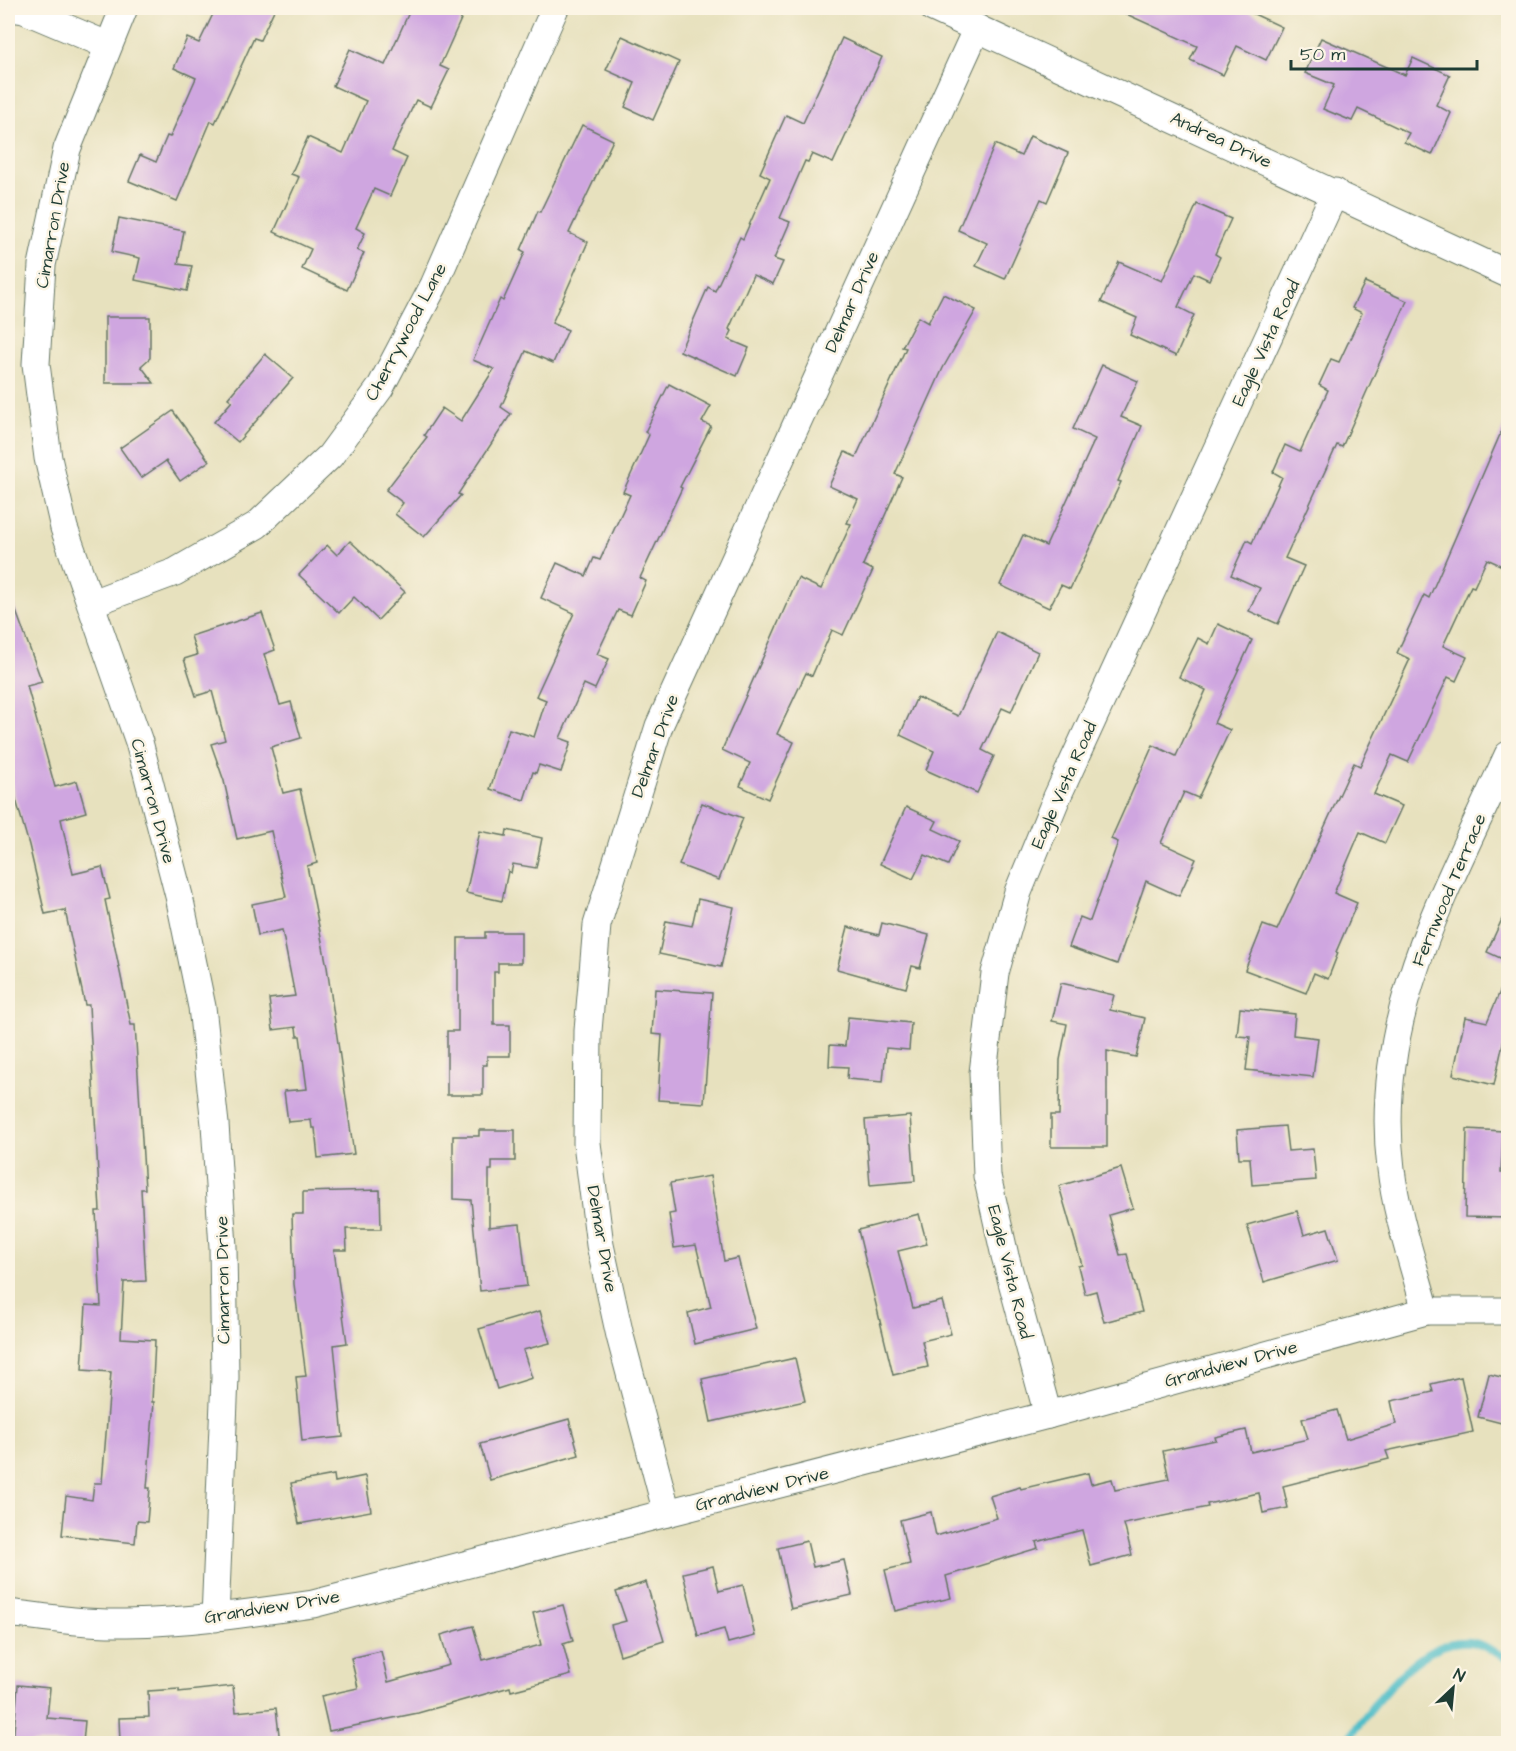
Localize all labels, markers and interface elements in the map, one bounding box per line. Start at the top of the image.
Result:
scale bar [1291,33,1477,71]
text: 50 m [1300,42,1345,67]
street label: Andrea Drive [1166,106,1276,175]
street label: Cimarron Drive [30,159,76,290]
street label: Delmar Drive [819,247,885,356]
street label: Cherrywood Lane [359,258,454,406]
street label: Eagle Vista Road [1226,276,1307,411]
street label: Delmar Drive [625,691,685,801]
street label: Eagle Vista Road [1025,717,1104,853]
street label: Cimarron Drive [124,736,182,866]
street label: Fernwood Terrace [1406,810,1493,970]
street label: Delmar Drive [580,1184,624,1295]
street label: Eagle Vista Road [980,1203,1039,1342]
street label: Cimarron Drive [209,1215,237,1344]
street label: Grandview Drive [1162,1334,1301,1394]
street label: Grandview Drive [693,1460,832,1518]
street label: Grandview Drive [203,1584,342,1630]
north arrow [1423,1658,1483,1718]
text: N [1450,1663,1468,1688]

